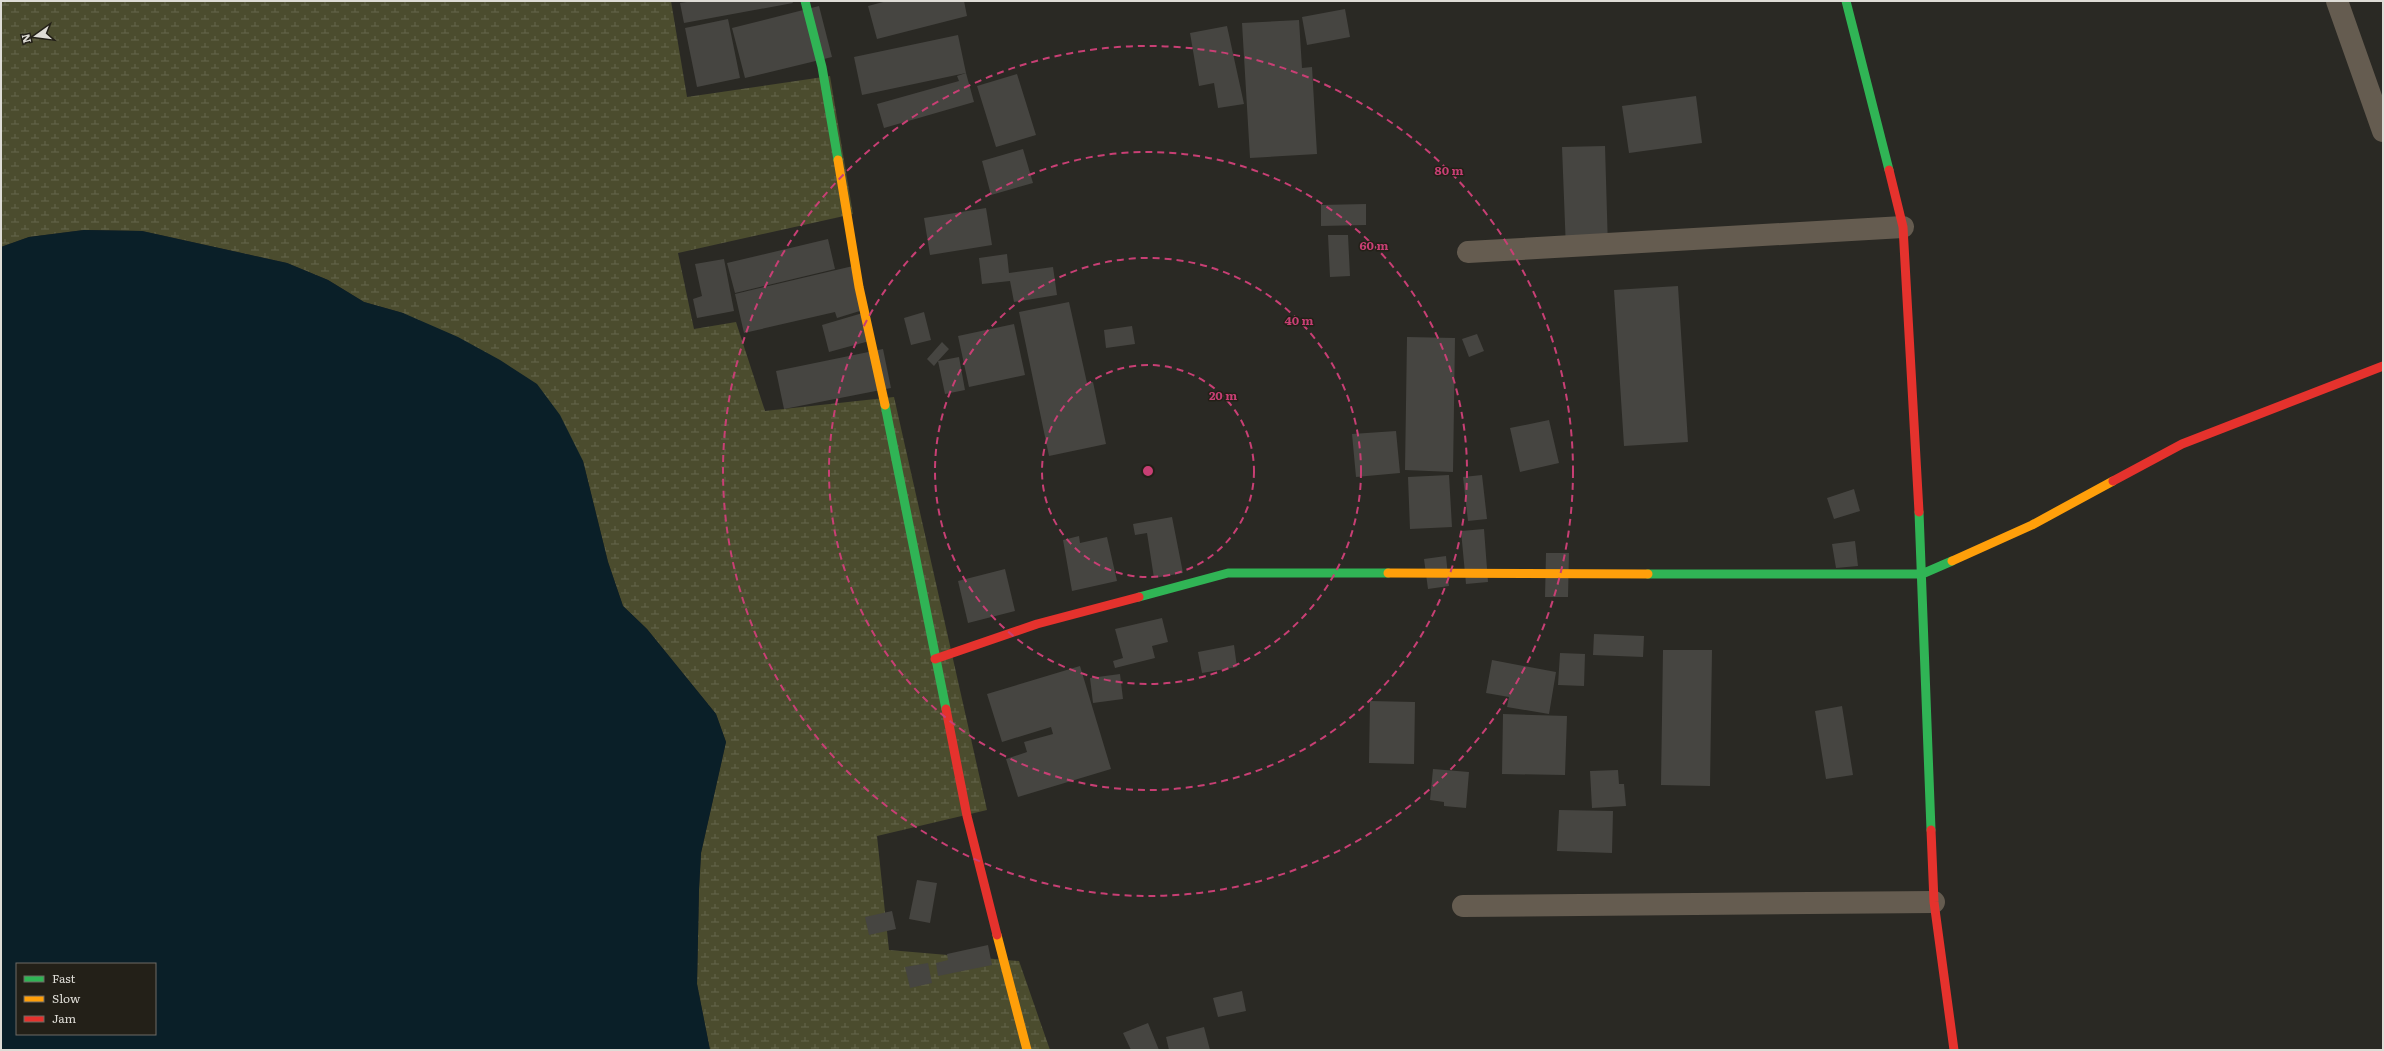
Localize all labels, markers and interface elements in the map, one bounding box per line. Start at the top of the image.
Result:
north arrow [16,16,56,56]
text: N [16,32,34,45]
text: 80 m [1435,161,1463,179]
text: 60 m [1360,236,1388,254]
text: 40 m [1285,311,1314,329]
text: 20 m [1209,386,1237,404]
centre of rings [1141,464,1155,478]
legend [16,963,156,1035]
text: Fast [52,969,76,987]
text: Slow [52,989,81,1007]
text: Jam [52,1009,77,1027]

